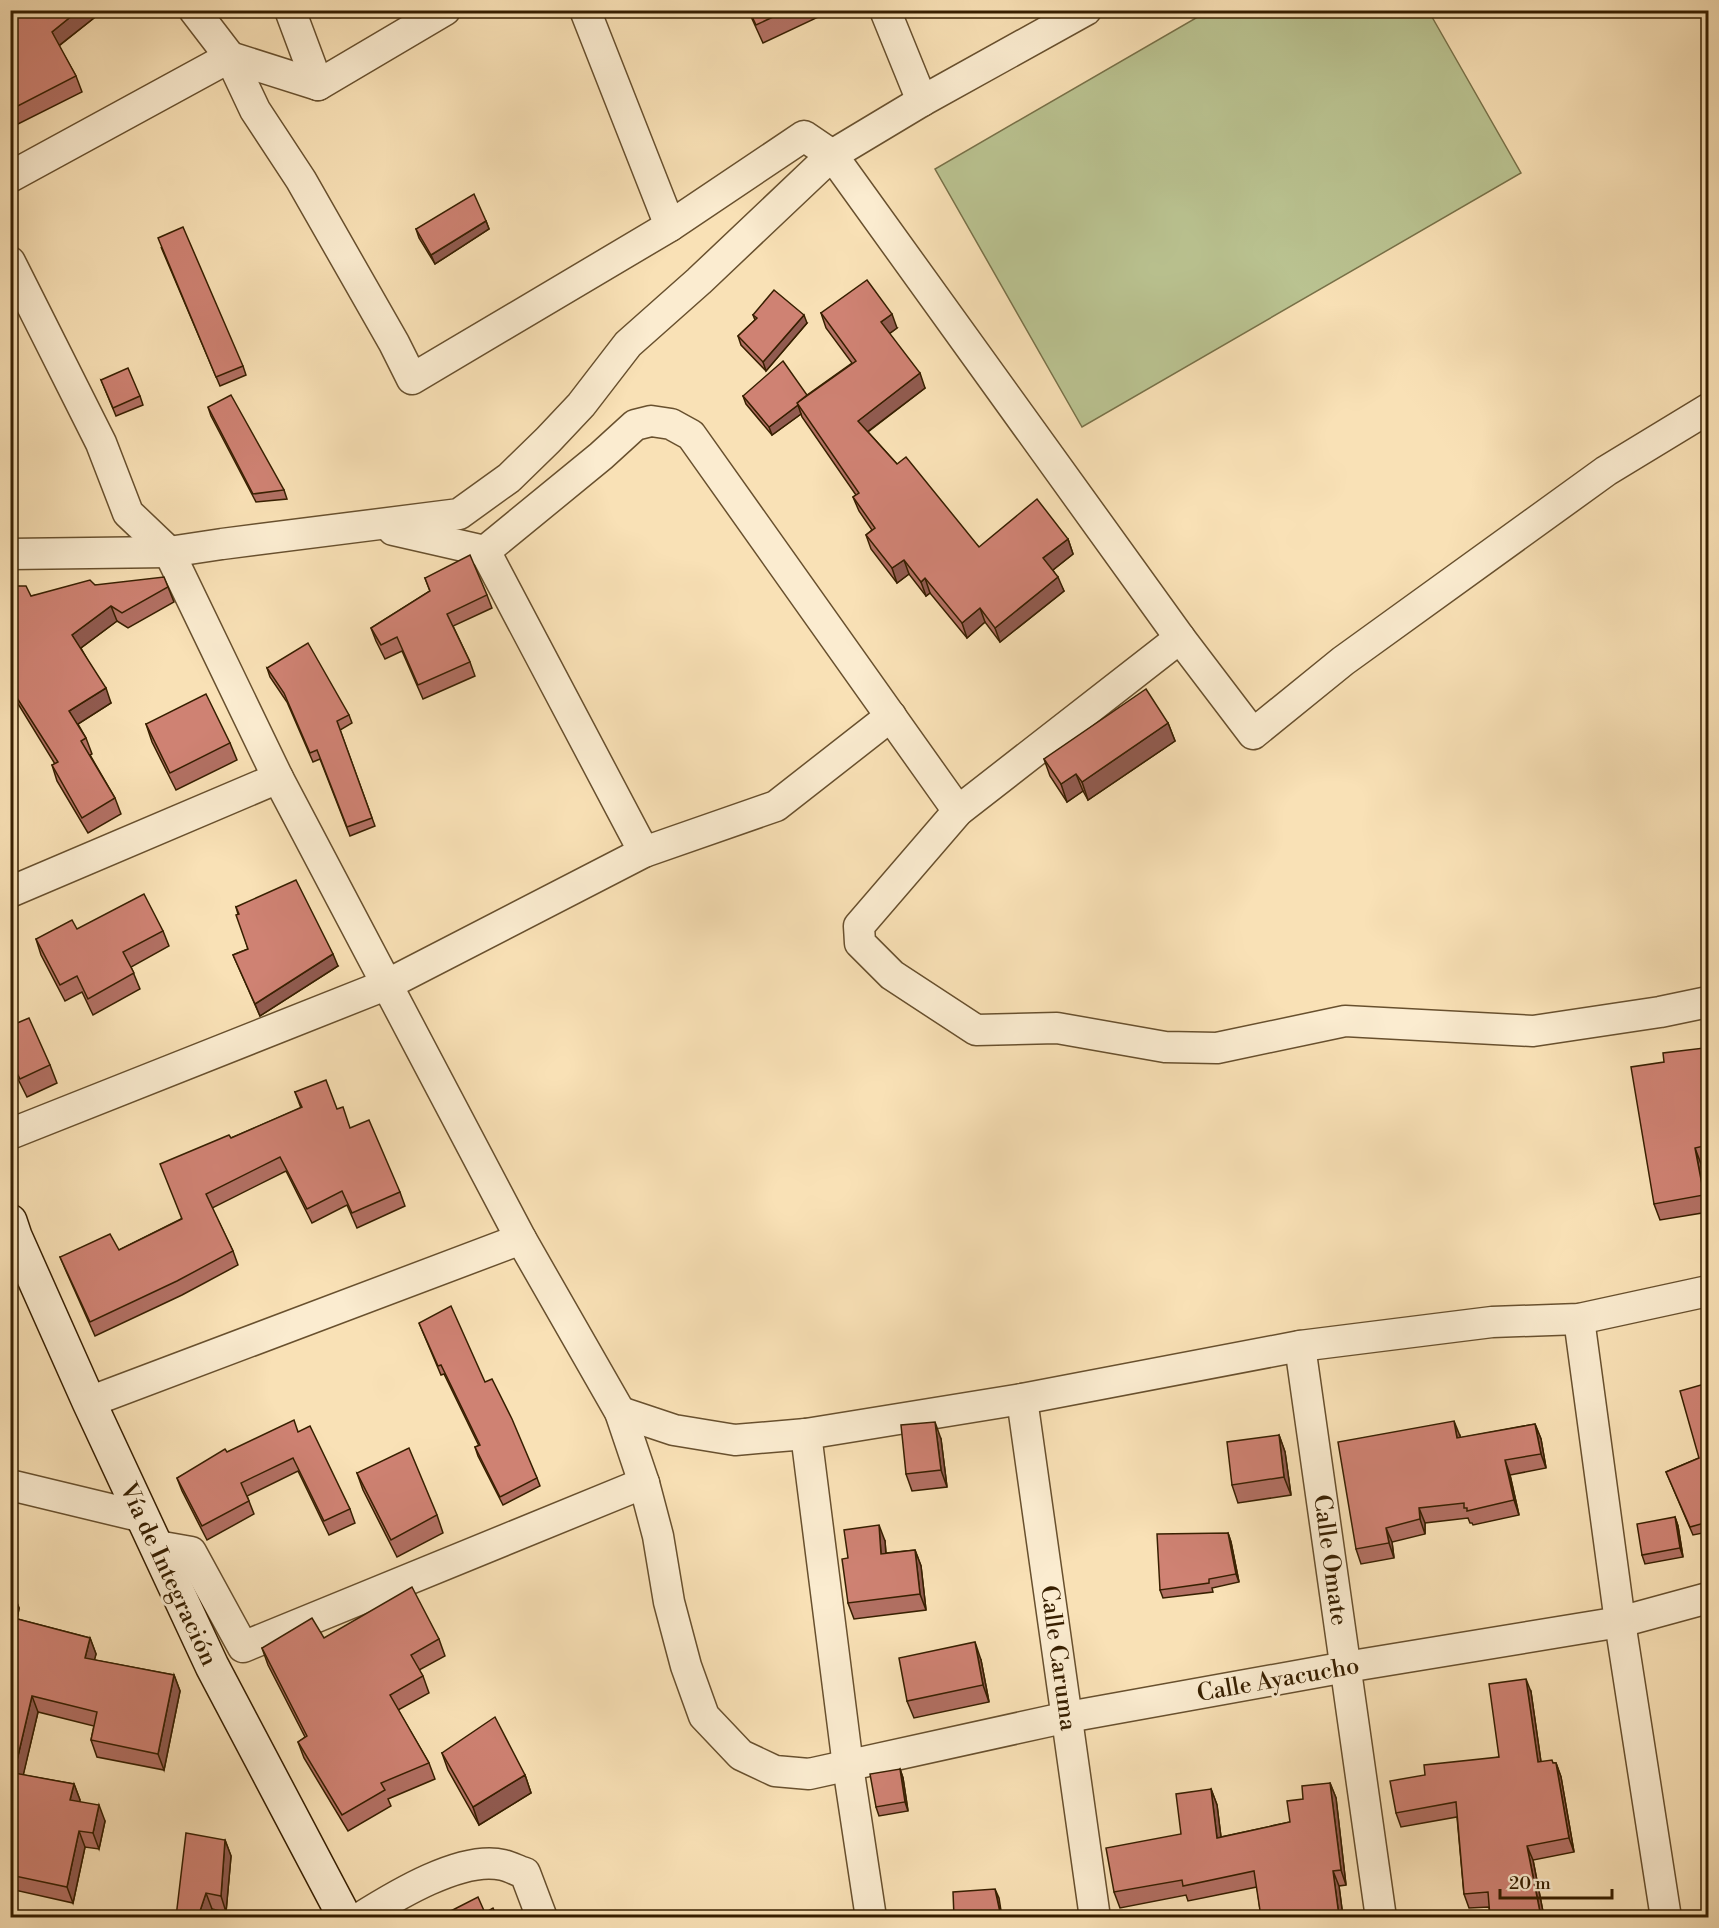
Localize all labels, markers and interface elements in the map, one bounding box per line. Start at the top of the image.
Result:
street label: Vía de Integración [112,1477,224,1671]
street label: Calle Omate [1306,1493,1354,1628]
street label: Calle Caruma [1033,1584,1083,1734]
street label: Calle Ayacucho [1195,1651,1362,1709]
scale bar [1500,1862,1612,1900]
text: 20 m [1509,1872,1551,1895]

